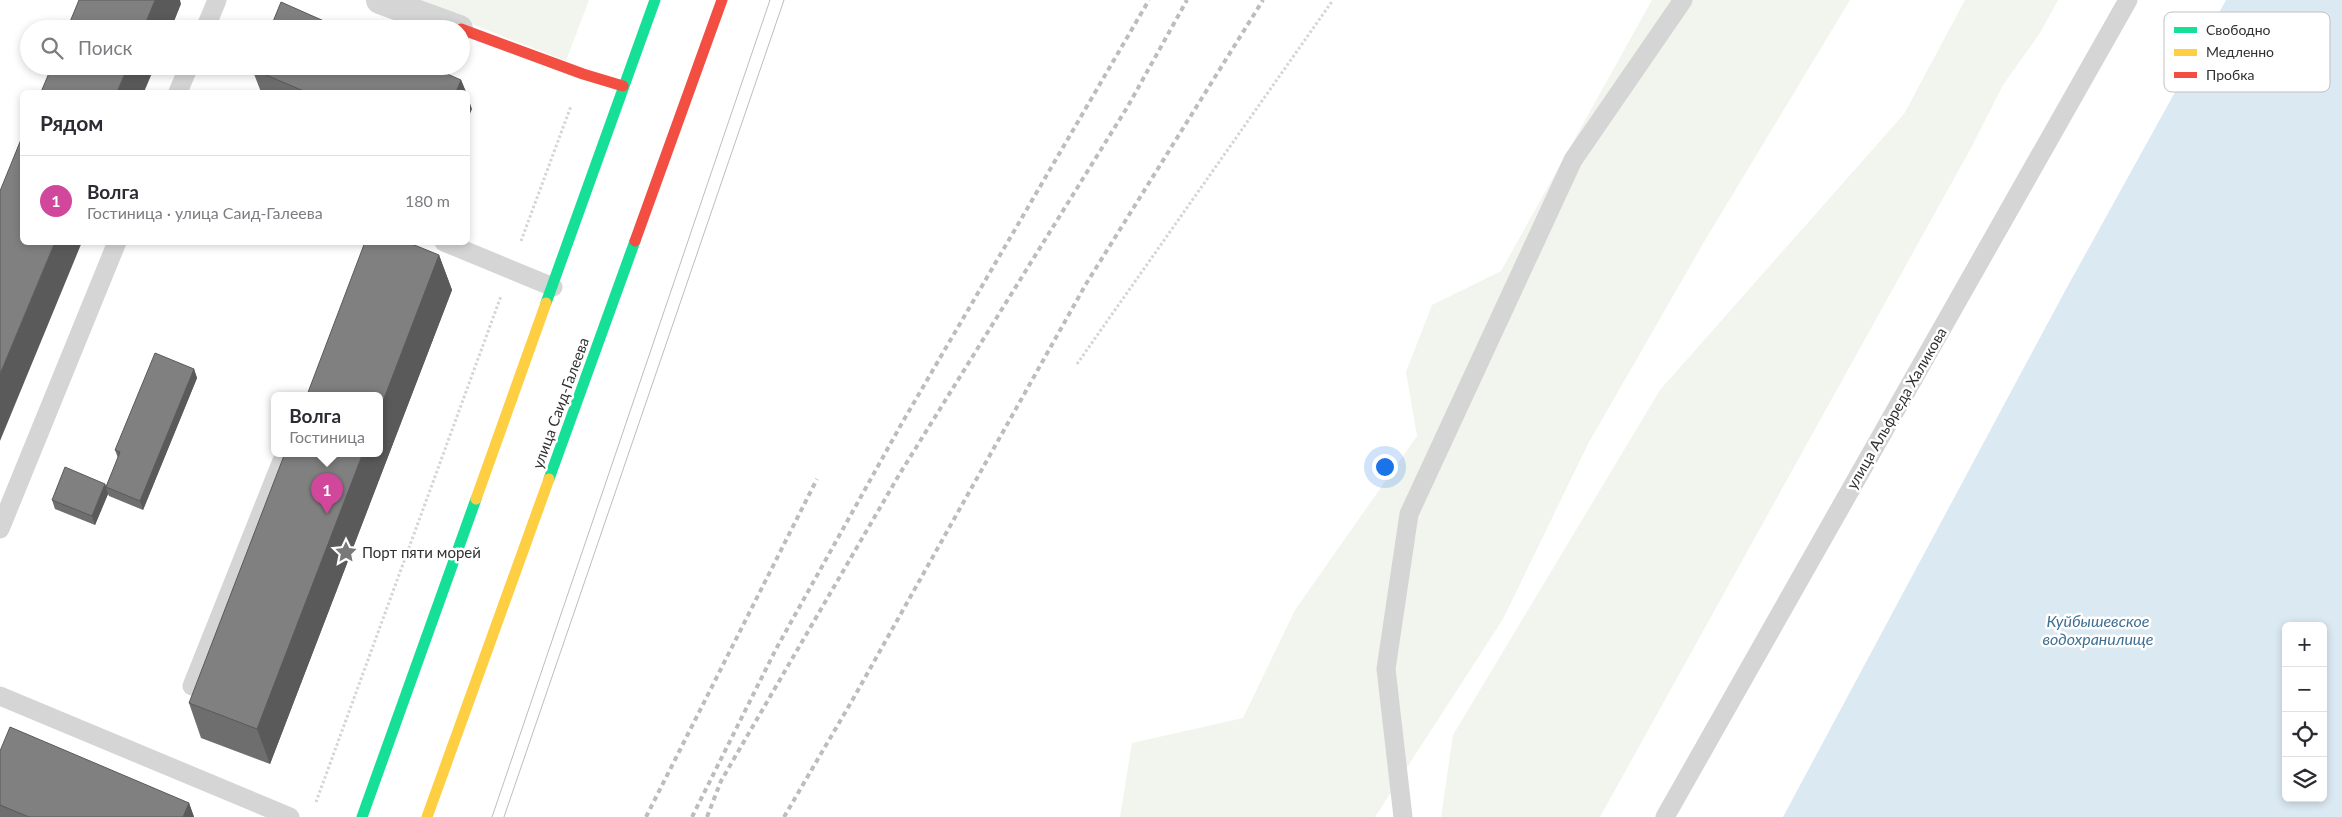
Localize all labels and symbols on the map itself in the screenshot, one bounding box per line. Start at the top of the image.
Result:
legend [2164,12,2330,92]
text: Свободно [2206,21,2271,38]
text: Медленно [2206,43,2274,60]
text: Пробка [2206,66,2254,83]
street label: улица Альфреда Халикова [1842,324,1950,492]
street label: улица Саид-Галеева [528,335,592,471]
your location [1372,454,1398,480]
pin: 1 [311,473,343,514]
place icon: Порт пяти морей [333,539,359,565]
place label: Порт пяти морей [362,543,481,561]
water label: Куйбышевское водохранилище [2042,611,2154,648]

